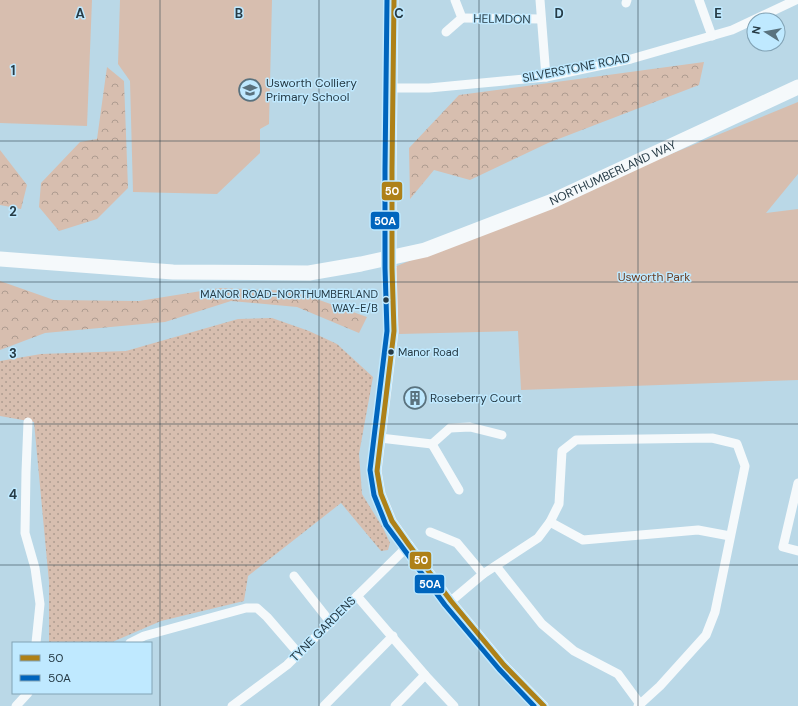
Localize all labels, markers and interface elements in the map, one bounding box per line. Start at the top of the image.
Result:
text: A [75,5,85,22]
text: B [235,5,243,22]
text: C [394,5,404,22]
text: D [554,5,564,22]
text: E [714,5,722,22]
street label: HELMDON [473,11,531,27]
north arrow [746,12,786,52]
text: N [749,25,764,35]
street label: SILVERSTONE ROAD [521,50,631,86]
text: 1 [11,62,15,79]
place label: Usworth Colliery Primary School [266,75,357,105]
school or university icon: Usworth Colliery Primary School [237,77,263,103]
street label: NORTHUMBERLAND WAY [547,137,679,209]
line badge: 50 [381,181,403,201]
text: 50 [385,184,400,198]
text: 2 [9,203,17,220]
line badge: 50A [370,211,400,230]
text: 50A [374,214,396,228]
park label: Usworth Park [618,269,690,285]
place label: MANOR ROAD-NORTHUMBERLAND WAY-E/B [200,287,378,315]
marker: MANOR ROAD-NORTHUMBERLAND WAY-E/B [381,295,391,305]
text: 3 [9,345,17,362]
place label: Manor Road [398,345,459,359]
marker: Manor Road [386,347,396,357]
building icon: Roseberry Court [402,385,428,411]
place label: Roseberry Court [430,390,522,406]
text: 4 [9,486,17,503]
line badge: 50 [409,551,432,570]
text: 50 [414,553,429,567]
line badge: 50A [414,574,445,594]
text: 50A [419,577,441,591]
street label: TYNE GARDENS [287,593,359,665]
legend [12,642,152,694]
text: 50 [48,650,64,666]
text: 50A [48,670,71,686]

